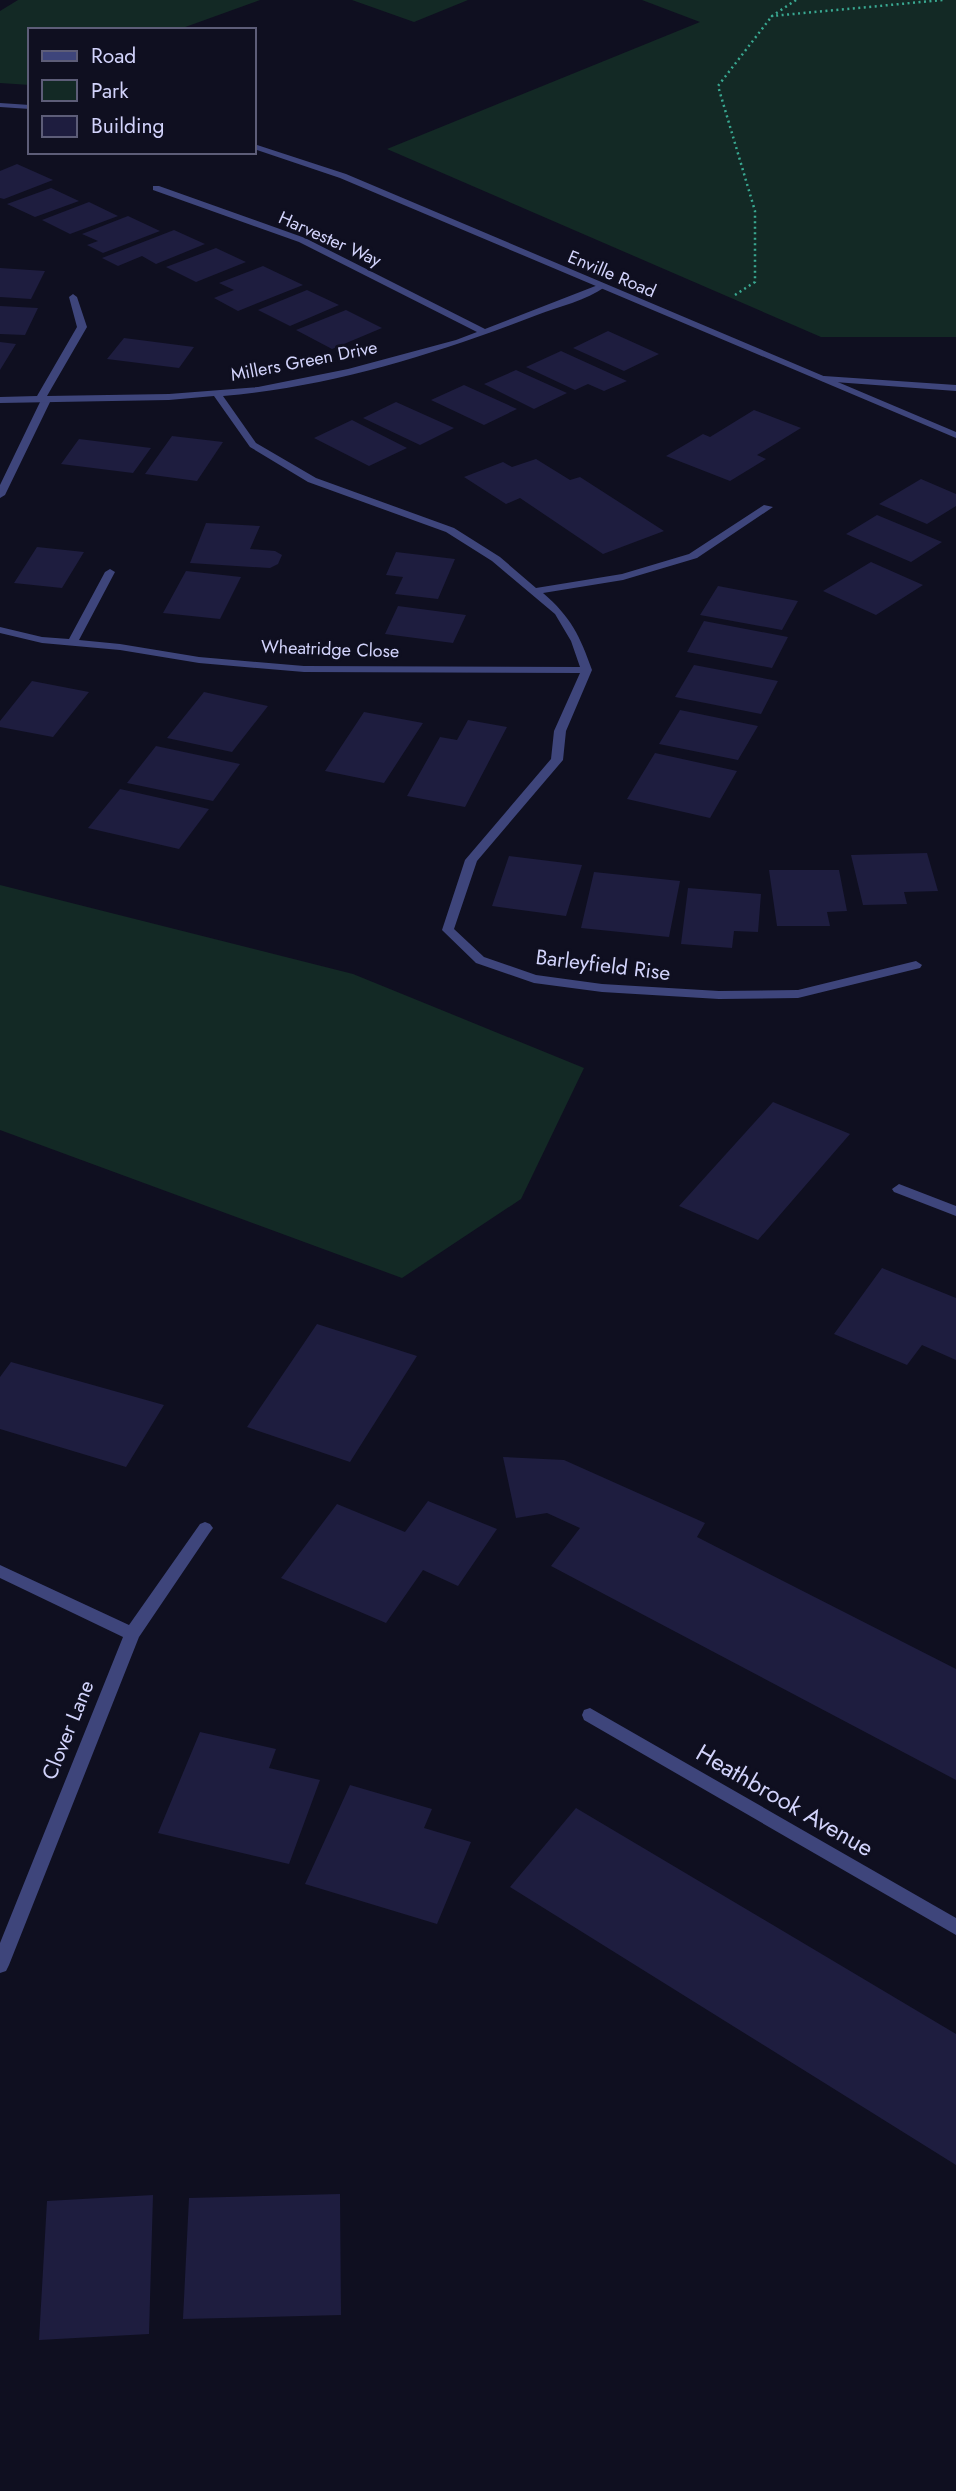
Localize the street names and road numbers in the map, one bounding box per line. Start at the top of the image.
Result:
street label: Harvester Way [274,205,386,273]
street label: Enville Road [564,244,660,304]
street label: Millers Green Drive [228,334,380,388]
street label: Wheatridge Close [260,634,400,664]
street label: Barleyfield Rise [534,942,672,988]
street label: Clover Lane [34,1676,102,1784]
street label: Heathbrook Avenue [690,1735,880,1865]

